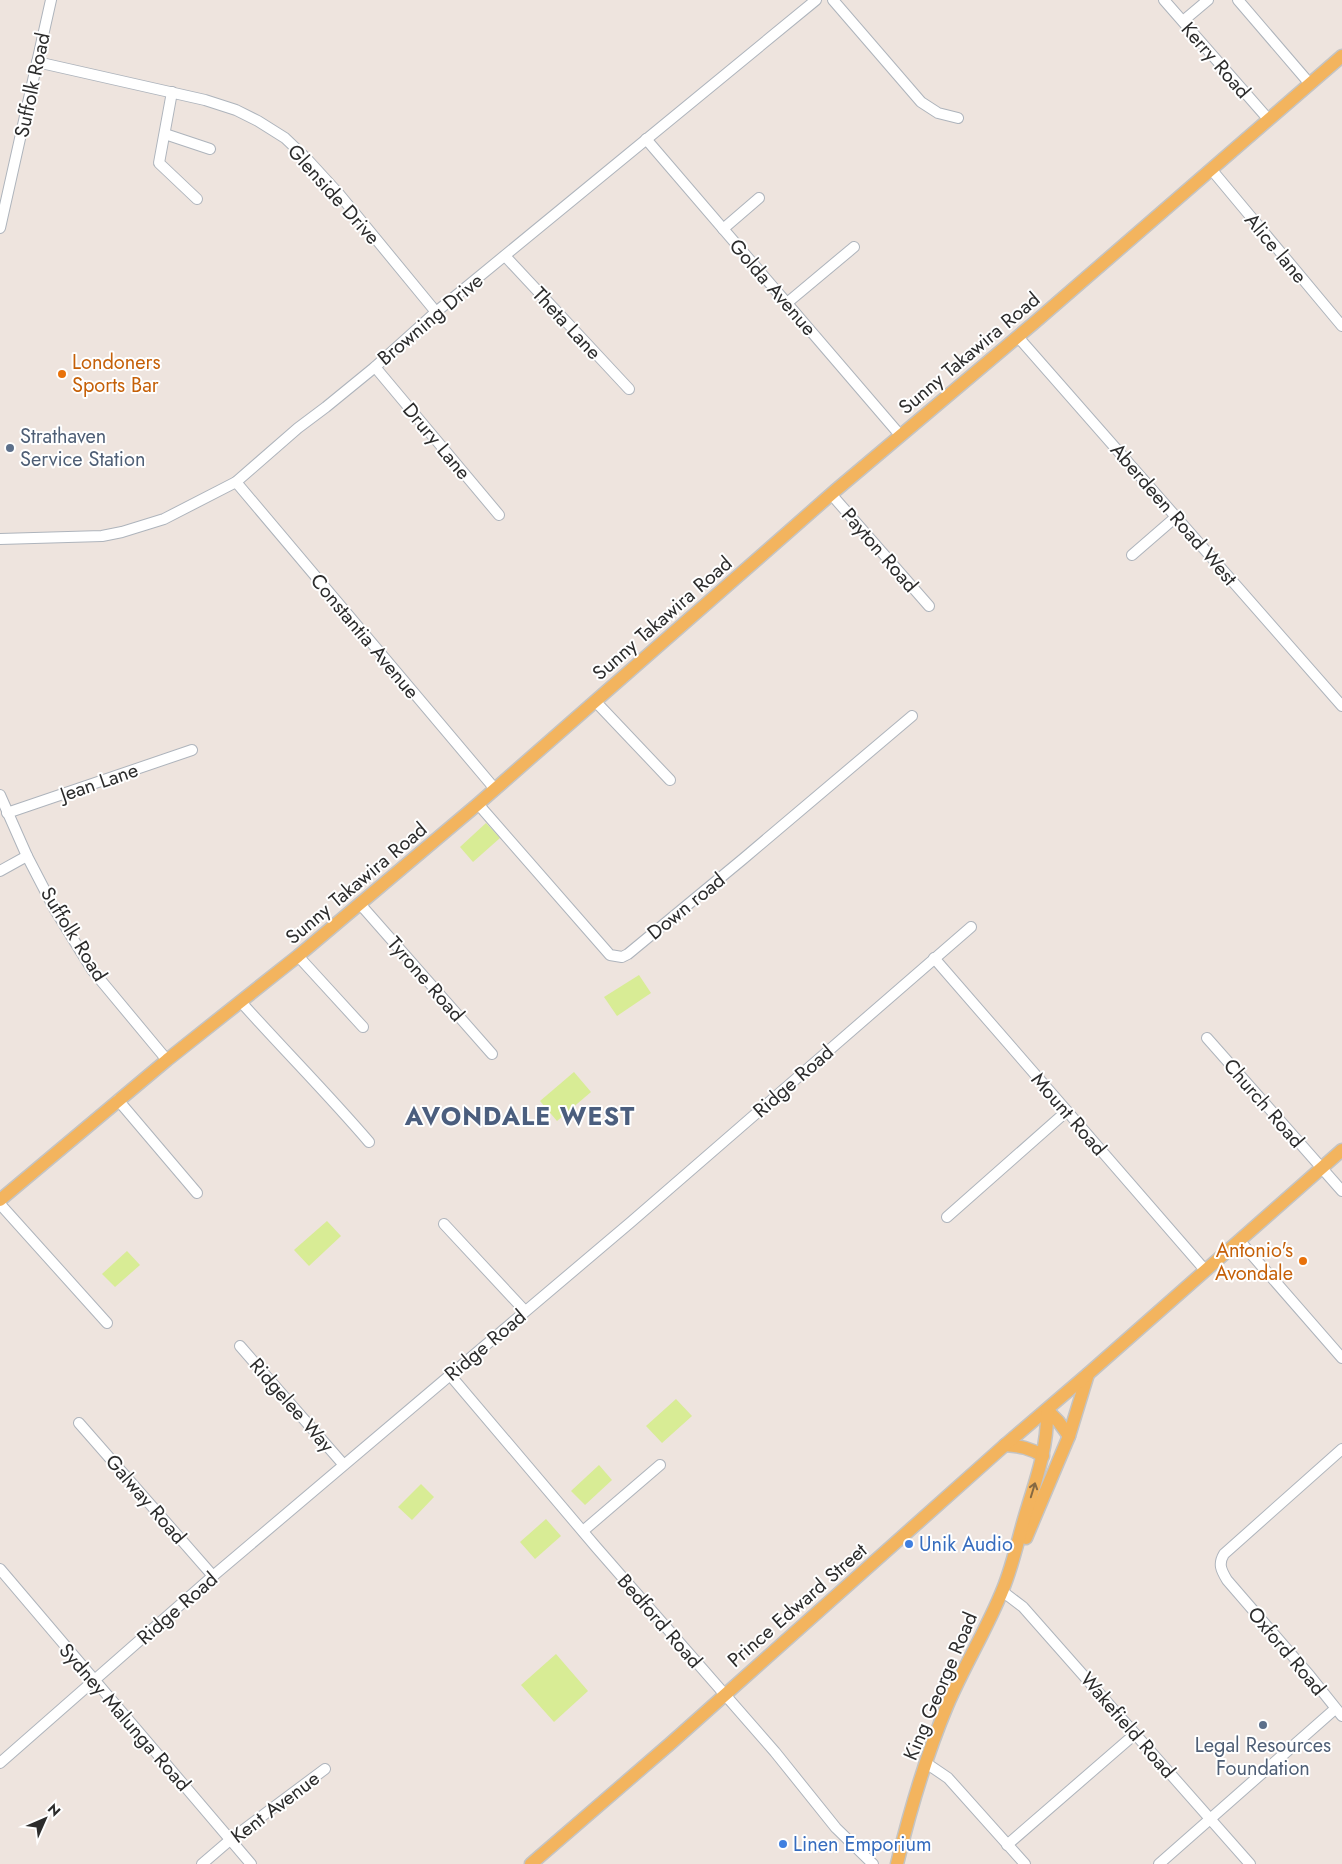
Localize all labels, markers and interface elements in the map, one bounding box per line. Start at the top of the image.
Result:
street label: Kerry Road [1174,16,1257,105]
street label: Suffolk Road [7,30,58,140]
street label: Glenside Drive [281,138,387,251]
street label: Alice lane [1238,207,1314,290]
street label: Golda Avenue [722,232,823,342]
street label: Browning Drive [371,266,489,372]
street label: Theta Lane [525,281,608,366]
street label: Sunny Takawira Road [892,285,1046,421]
place label: Londoners Sports Bar [72,348,160,400]
marker: Londoners Sports Bar [56,368,68,380]
street label: Drury Lane [396,397,477,486]
place label: Strathaven Service Station [20,422,145,474]
street label: Aberdeen Road West [1103,437,1244,592]
marker: Strathaven Service Station [4,442,16,454]
street label: Payton Road [835,502,925,599]
street label: Sunny Takawira Road [586,549,739,687]
street label: Constantia Avenue [303,567,426,705]
street label: Jean Lane [53,756,142,810]
street label: Sunny Takawira Road [279,815,433,951]
street label: Down road [641,866,732,947]
street label: Suffolk Road [33,881,114,987]
street label: Tyrone Road [380,930,471,1028]
street label: Ridge Road [747,1038,840,1125]
street label: Church Road [1216,1052,1311,1155]
street label: Mount Road [1024,1066,1113,1162]
district label: AVONDALE WEST [404,1098,635,1134]
place label: Antonio's Avondale [1215,1236,1293,1288]
marker: Antonio's Avondale [1297,1255,1309,1267]
street label: Ridge Road [438,1303,532,1388]
street label: Ridgelee Way [242,1352,341,1459]
street label: Galway Road [98,1448,193,1551]
one-way arrow [1028,1483,1038,1499]
place label: Unik Audio [919,1530,1013,1559]
street label: Prince Edward Street [721,1536,874,1674]
marker: Unik Audio [903,1538,915,1550]
street label: Ridge Road [131,1565,224,1652]
street label: Bedford Road [610,1568,709,1675]
street label: Oxford Road [1241,1601,1333,1702]
street label: King George Road [896,1608,985,1765]
street label: Sydney Malunga Road [52,1637,197,1798]
street label: Wakefield Road [1073,1666,1182,1785]
marker: Legal Resources Foundation [1257,1719,1269,1731]
place label: Legal Resources Foundation [1195,1731,1331,1783]
street label: Kent Avenue [225,1764,326,1850]
north arrow [20,1794,70,1844]
text: N [43,1799,65,1821]
place label: Linen Emporium [793,1830,932,1859]
marker: Linen Emporium [777,1838,789,1850]

